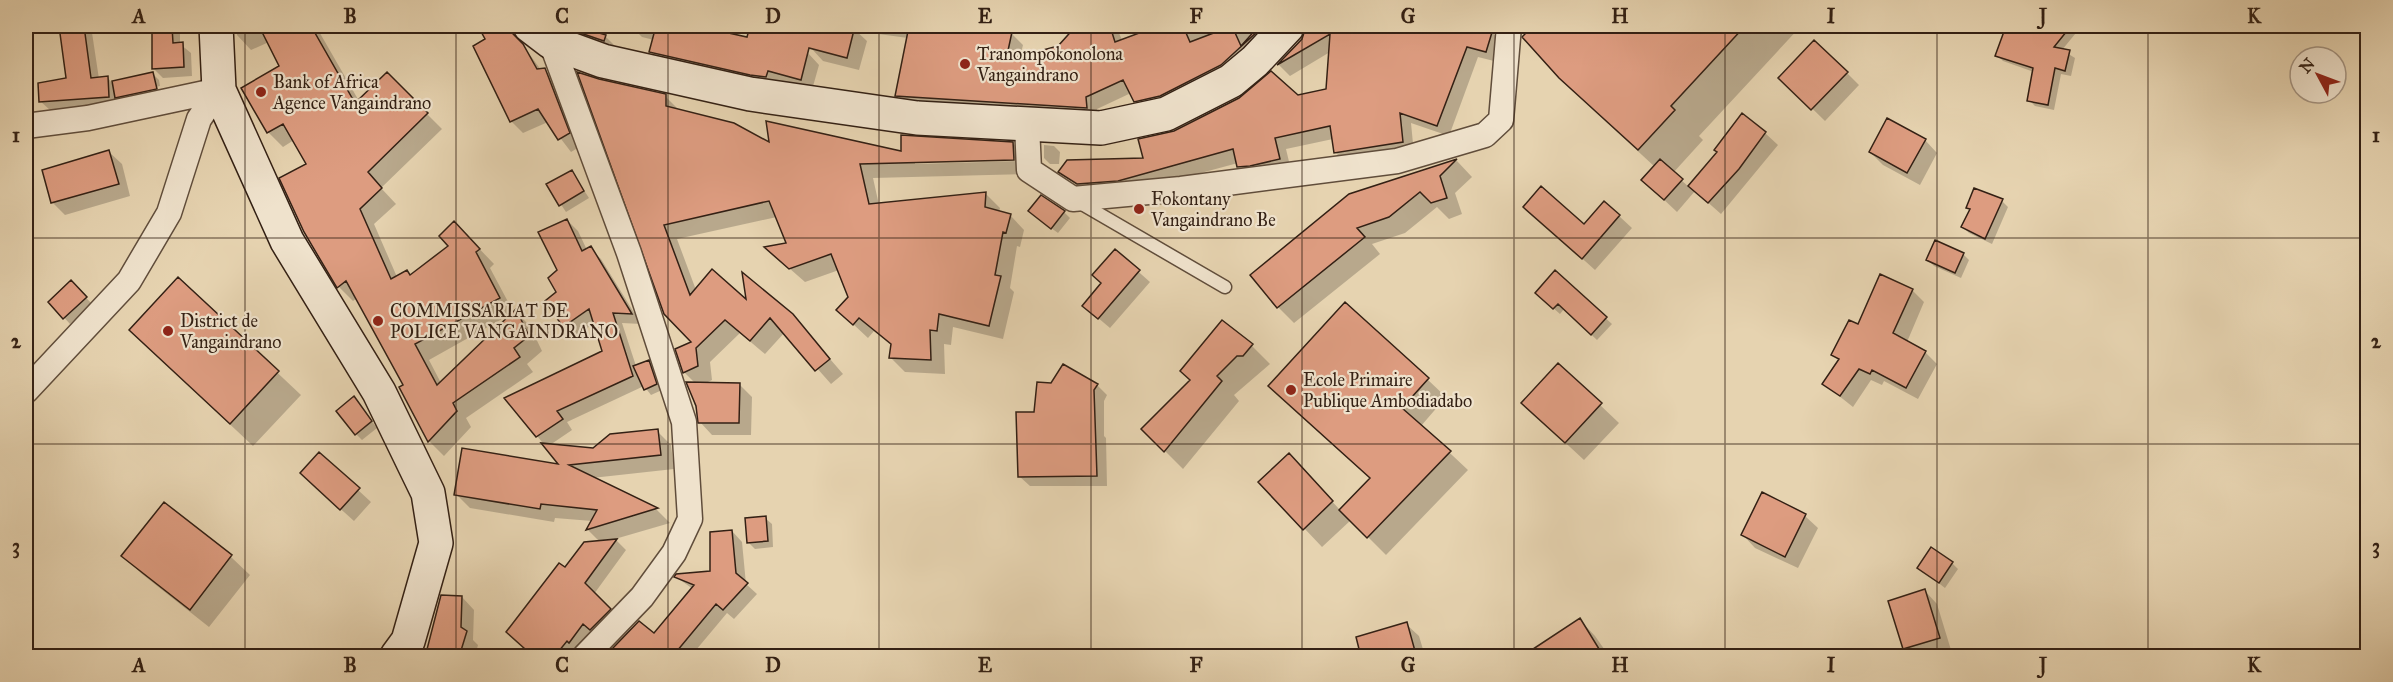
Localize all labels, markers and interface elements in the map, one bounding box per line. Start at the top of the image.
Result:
text: A [130,4,146,28]
text: B [343,4,357,28]
text: C [555,4,569,28]
text: D [765,4,781,28]
text: E [978,4,993,28]
text: F [1189,4,1203,28]
text: G [1401,4,1416,28]
text: H [1611,4,1629,28]
text: I [1827,4,1836,28]
text: J [2036,4,2048,30]
text: K [2247,4,2262,28]
place label: Tranompokonolona Vangaindrano [976,43,1123,87]
north arrow [2288,45,2348,105]
text: N [2295,54,2319,77]
marker: Tranompokonolona Vangaindrano [958,57,972,71]
place label: Bank of Africa Agence Vangaindrano [272,71,431,115]
marker: Bank of Africa Agence Vangaindrano [254,85,268,99]
text: 1 [12,123,20,147]
text: 1 [2372,123,2380,147]
place label: Fokontany Vangaindrano Be [1150,188,1276,232]
marker: Fokontany Vangaindrano Be [1132,202,1146,216]
place label: COMMISSARIAT DE POLICE VANGAINDRANO [390,300,618,343]
place label: District de Vangaindrano [179,310,282,354]
marker: COMMISSARIAT DE POLICE VANGAINDRANO [371,314,385,328]
marker: District de Vangaindrano [161,324,175,338]
text: 2 [11,329,22,353]
text: 2 [2371,329,2382,353]
place label: Ecole Primaire Publique Ambodiadabo [1303,369,1472,413]
marker: Ecole Primaire Publique Ambodiadabo [1284,383,1298,397]
text: 3 [12,534,20,559]
text: 3 [2372,534,2380,559]
text: A [130,653,146,677]
text: B [343,653,357,677]
text: C [555,653,569,677]
text: D [765,653,781,677]
text: E [978,653,993,677]
text: F [1189,653,1203,677]
text: G [1401,653,1416,677]
text: H [1611,653,1629,677]
text: I [1827,653,1836,677]
text: J [2036,653,2048,679]
text: K [2247,653,2262,677]

